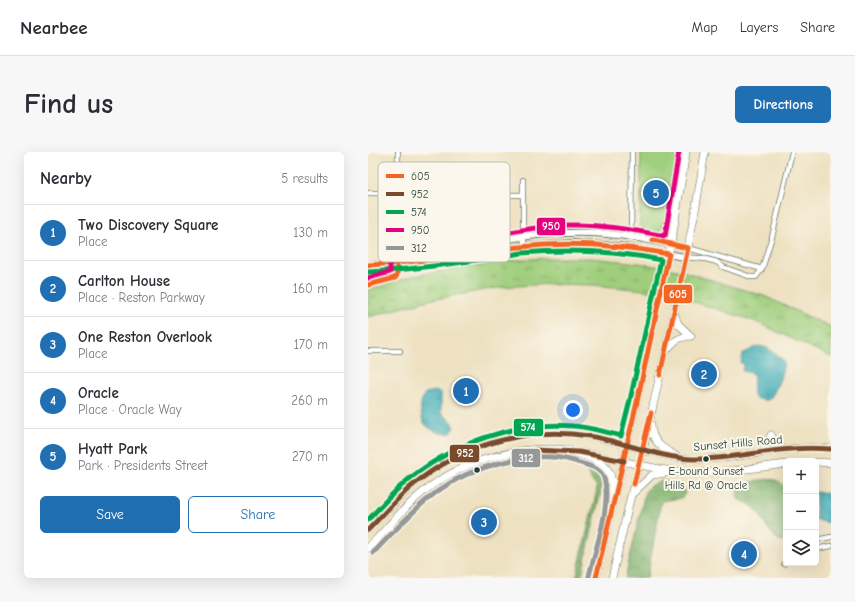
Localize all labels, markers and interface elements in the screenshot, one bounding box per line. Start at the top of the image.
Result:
text: Nearbee [20,17,88,39]
text: Map [691,19,718,36]
text: Layers [740,19,778,36]
text: Share [800,19,835,36]
button: Directions [735,86,831,123]
text: Find us [24,88,113,120]
legend [378,162,510,262]
text: Nearby [40,169,91,188]
text: 605 [411,170,430,183]
text: 5 results [281,171,328,186]
pin: 5 [643,178,669,208]
text: 952 [411,188,429,201]
text: 574 [411,206,427,219]
text: Two Discovery Square [78,216,218,234]
line badge: 950 [536,217,566,236]
text: 950 [542,220,560,233]
text: 950 [411,224,430,237]
text: 1 [50,225,56,240]
text: 130 m [293,225,328,240]
text: Place [78,234,108,249]
text: 312 [411,242,427,255]
text: Carlton House [78,272,170,290]
text: 2 [50,281,56,296]
text: 160 m [293,281,328,296]
line badge: 605 [663,284,693,304]
text: 605 [669,288,687,301]
text: Place · Reston Parkway [78,290,205,305]
text: One Reston Overlook [78,328,212,346]
text: 3 [50,337,56,352]
text: 170 m [294,337,328,352]
text: Place [78,346,108,361]
pin: 2 [691,359,717,389]
pin: 1 [453,376,479,406]
text: Oracle [78,384,119,402]
text: 4 [50,393,56,408]
text: 260 m [291,393,328,408]
your location [563,400,583,420]
text: Place · Oracle Way [78,402,181,417]
line badge: 574 [513,418,544,437]
text: 574 [520,421,536,434]
street label: Sunset Hills Road [693,432,783,454]
text: Hyatt Park [78,440,147,458]
line badge: 952 [449,444,480,463]
text: 952 [456,447,474,460]
line badge: 312 [511,448,541,468]
text: 5 [50,449,56,464]
text: 270 m [292,449,328,464]
text: 312 [518,452,534,465]
marker: E-bound Sunset Hills Rd @ Oracle [701,454,711,464]
text: Park · Presidents Street [78,458,208,473]
map controls [783,458,819,566]
button: + [783,458,819,494]
unlabelled marker [472,465,482,475]
place label: E-bound Sunset Hills Rd @ Oracle [665,465,748,492]
button: − [783,494,819,530]
button: Save [40,496,180,533]
button: Share [188,496,328,533]
pin: 3 [471,507,497,537]
button: layers [783,530,819,566]
pin: 4 [731,539,757,569]

